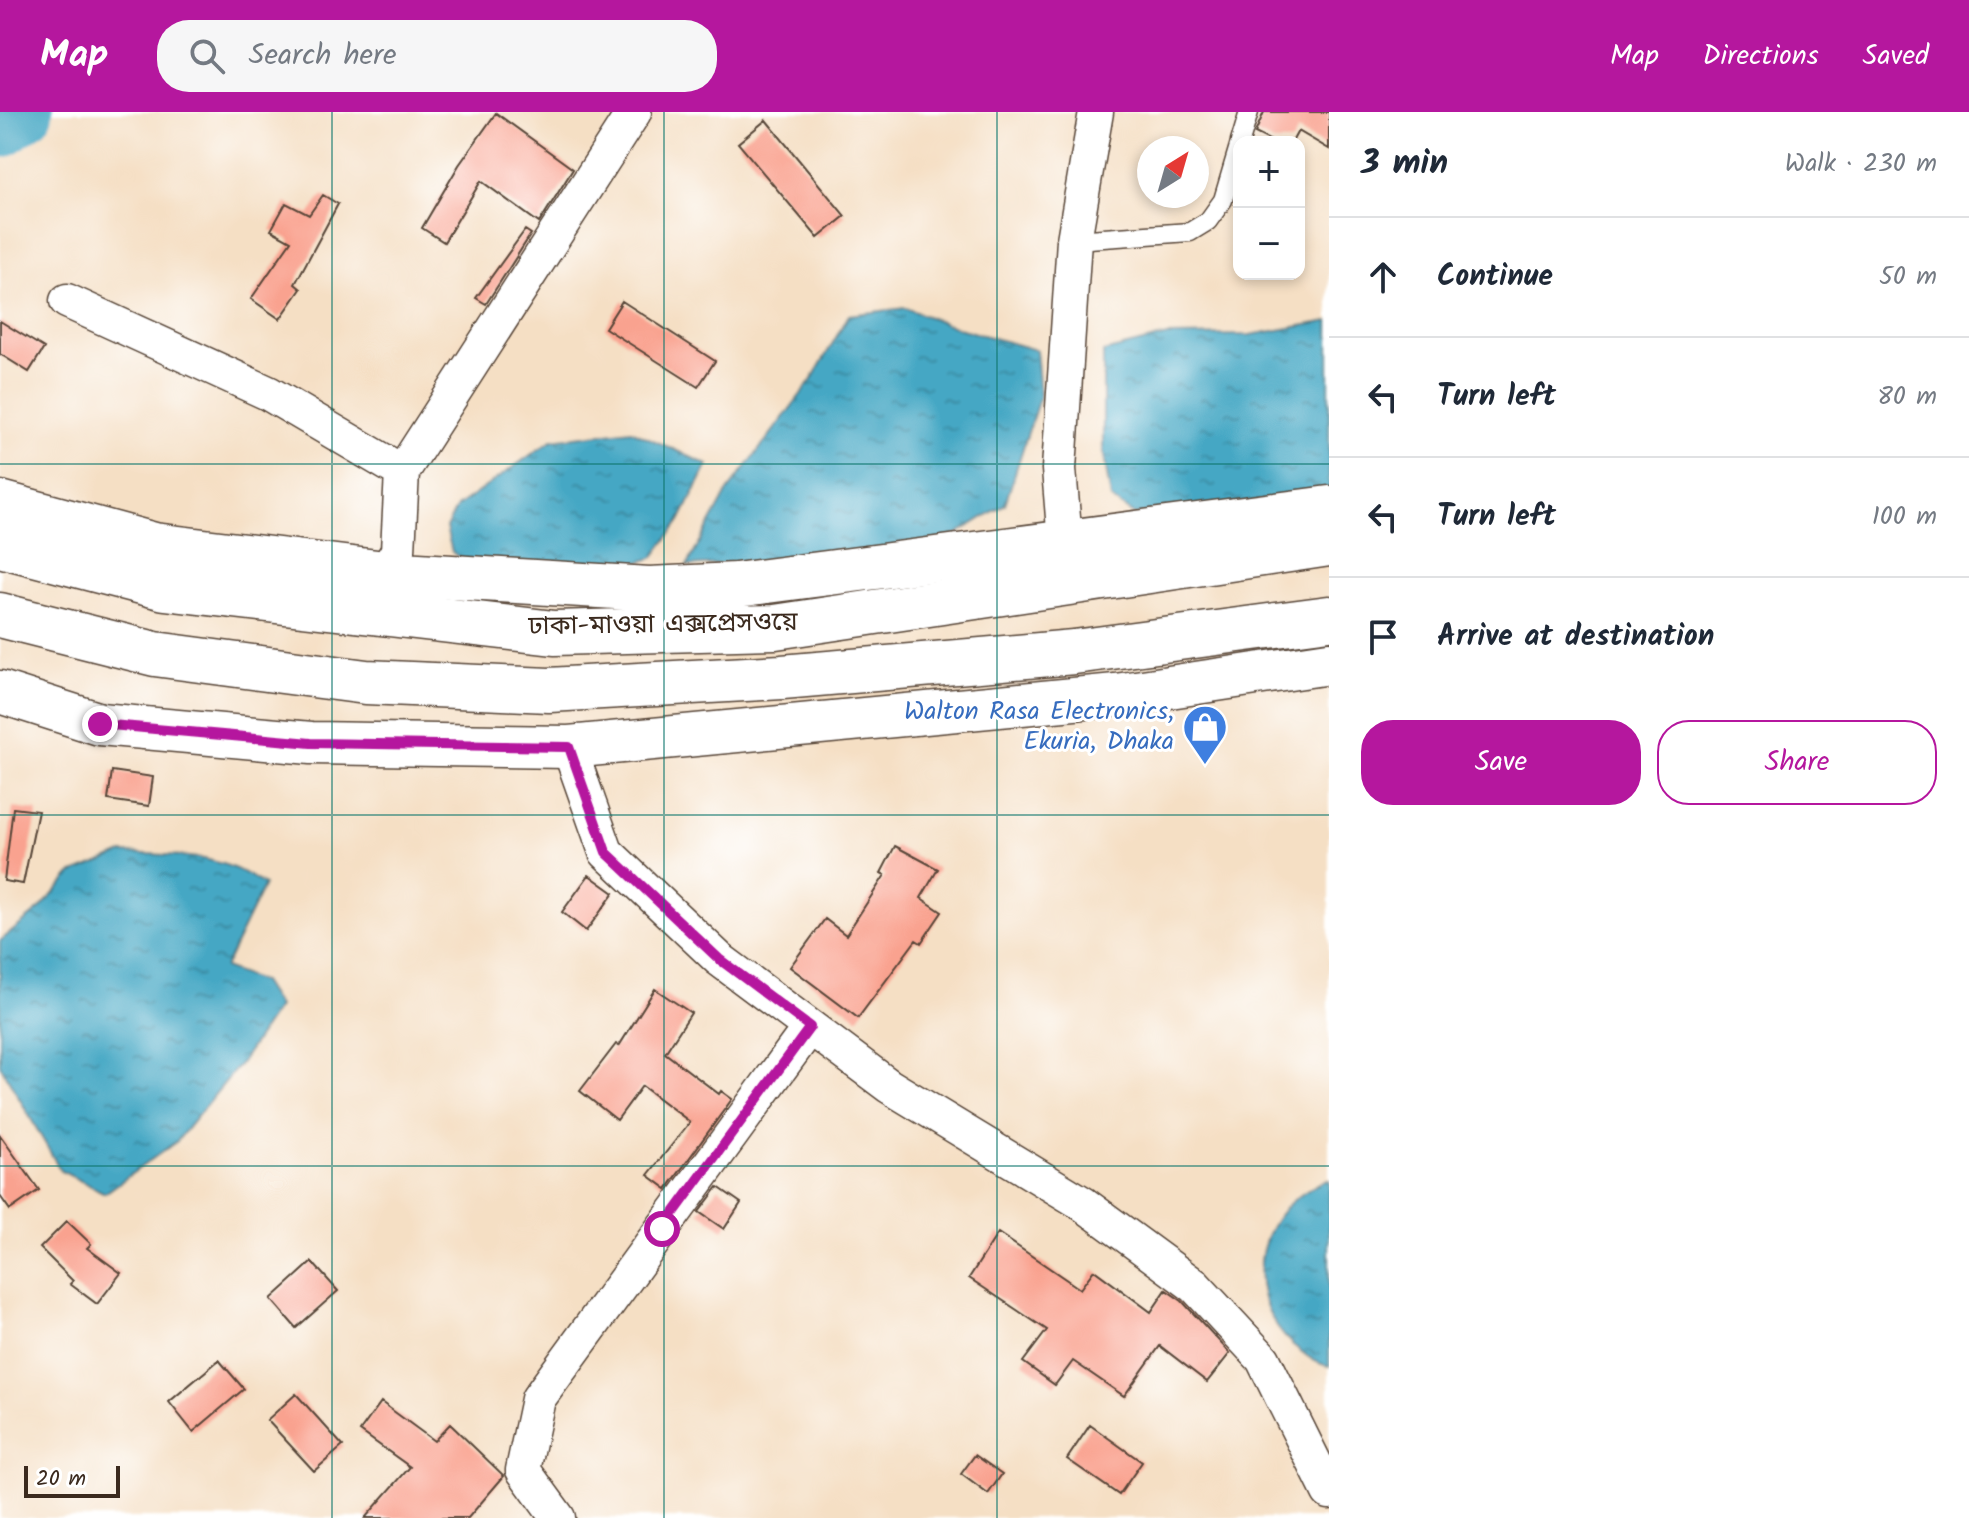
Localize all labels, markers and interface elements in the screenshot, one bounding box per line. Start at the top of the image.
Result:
search box [157,20,717,92]
text: Map [40,26,109,86]
text: Search here [249,32,396,80]
icon: search [185,34,229,78]
text: Map [1610,34,1659,79]
text: Directions [1703,34,1819,79]
text: Saved [1863,34,1929,79]
north arrow [1137,136,1209,208]
map controls [1233,136,1305,280]
button: + [1233,136,1305,208]
text: 3 min [1361,137,1448,191]
text: Walk · 230 m [1785,143,1937,185]
button: − [1233,208,1305,280]
text: Continue [1437,253,1553,301]
icon: ahead [1361,255,1405,299]
text: 50 m [1879,256,1937,298]
text: Turn left [1437,373,1556,421]
icon: left [1361,375,1405,419]
text: 80 m [1877,376,1937,418]
text: Turn left [1437,493,1556,541]
icon: left [1361,495,1405,539]
text: 100 m [1872,496,1937,538]
street label: ঢাকা-মাওয়া এক্সপ্রেসওয়ে [527,602,799,648]
text: Arrive at destination [1437,613,1714,661]
icon: arrive [1361,615,1405,659]
place label: Walton Rasa Electronics, Ekuria, Dhaka [904,691,1174,763]
shop icon: Walton Rasa Electronics, Ekuria, Dhaka [1181,703,1229,766]
route end [82,706,118,742]
button: Save [1361,720,1641,805]
button: Share [1657,720,1937,805]
route start [644,1211,680,1247]
scale bar [24,1462,120,1498]
text: 20 m [36,1462,86,1497]

